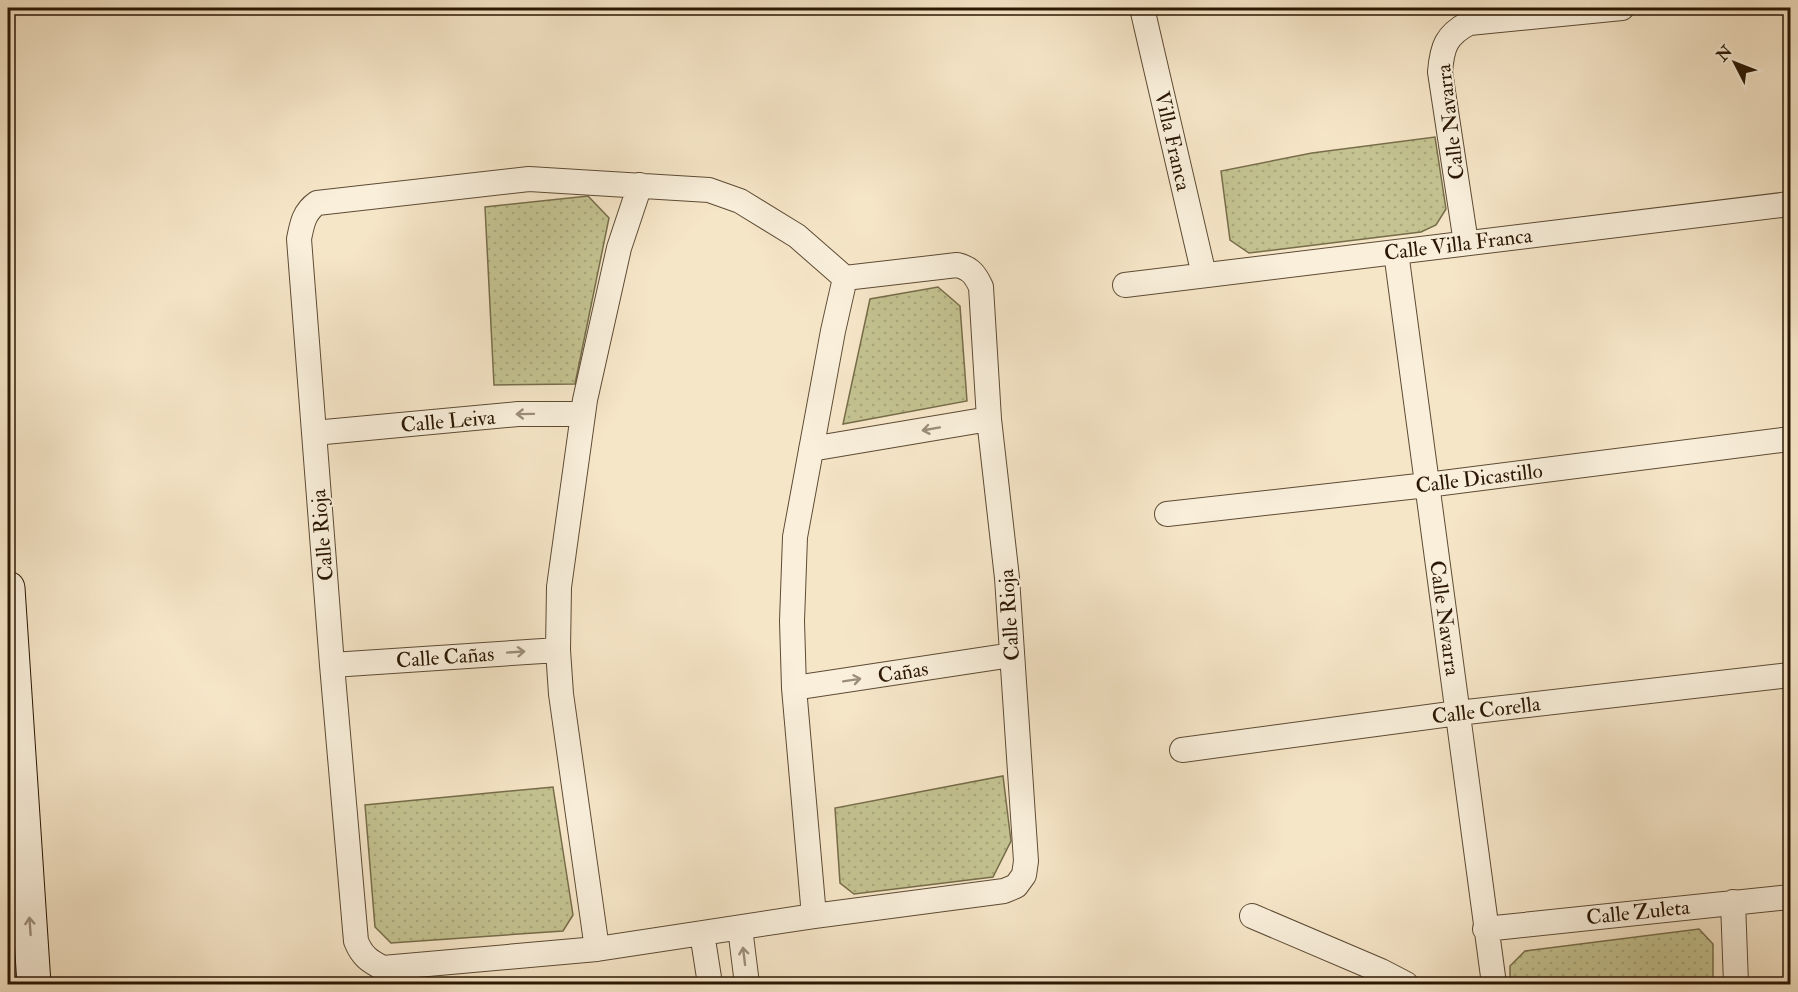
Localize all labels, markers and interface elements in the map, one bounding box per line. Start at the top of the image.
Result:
north arrow [1705,33,1765,93]
text: N [1712,41,1737,66]
street label: Calle Navarra [1430,62,1471,181]
street label: Villa Franca [1148,89,1197,194]
street label: Calle Villa Franca [1382,222,1534,267]
street label: Calle Leiva [400,404,497,439]
one-way arrow [515,408,535,420]
one-way arrow [922,424,942,435]
street label: Calle Dicastillo [1414,457,1544,500]
street label: Calle Rioja [305,488,340,582]
street label: Calle Navarra [1423,559,1466,678]
street label: Calle Rioja [993,568,1026,662]
street label: Calle Cañas [395,641,495,674]
one-way arrow [506,647,526,658]
street label: Cañas [876,655,930,690]
one-way arrow [841,674,861,685]
street label: Calle Corella [1430,690,1542,731]
street label: Calle Zuleta [1585,894,1692,931]
one-way arrow [24,917,35,937]
one-way arrow [738,947,749,967]

